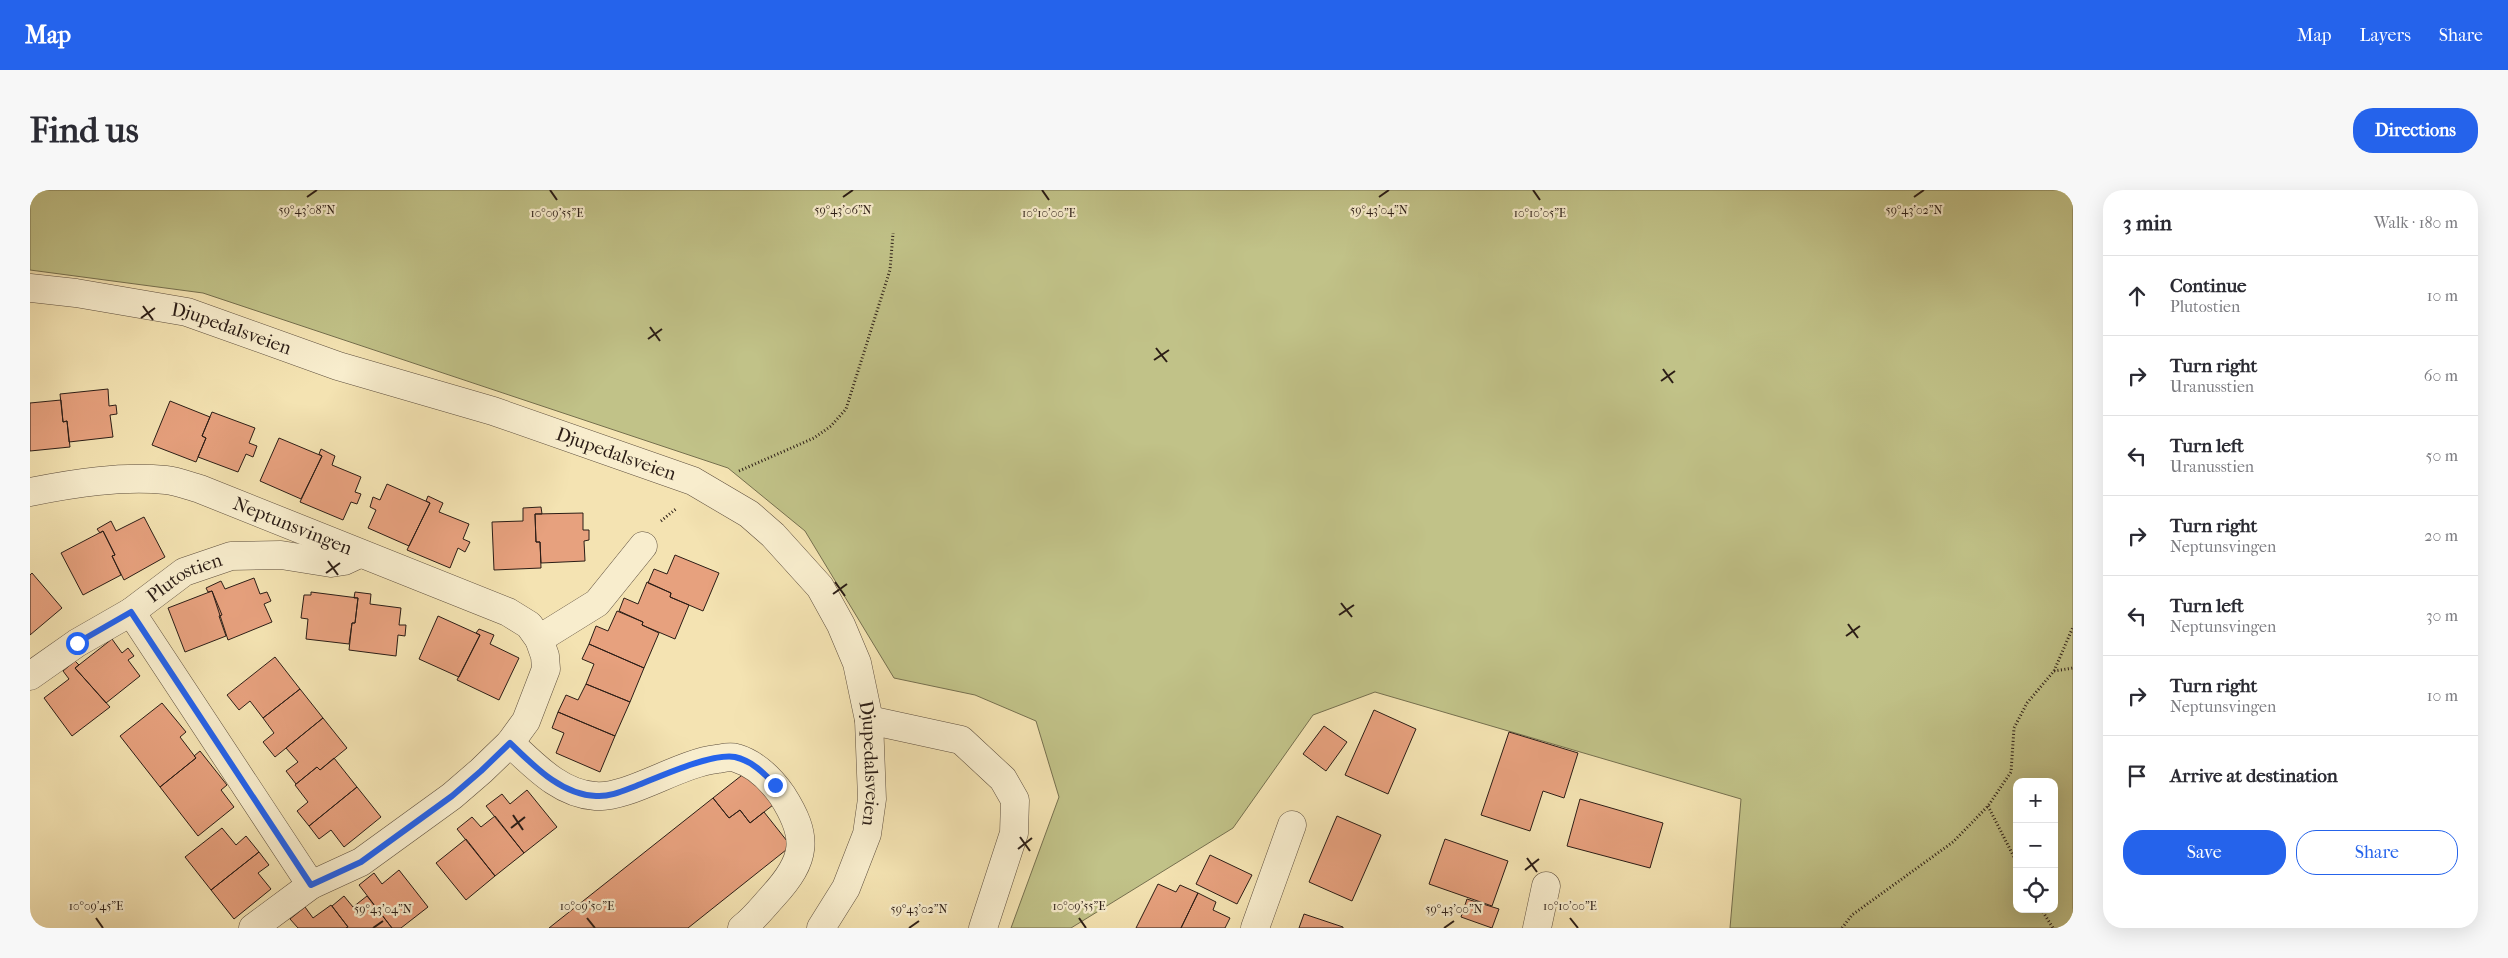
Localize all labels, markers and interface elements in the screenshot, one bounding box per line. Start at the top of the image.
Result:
text: Map [25,21,71,49]
text: Map [2297,25,2331,46]
text: Layers [2359,25,2411,46]
text: Share [2439,25,2483,46]
button: Directions [2353,108,2478,153]
text: Find us [30,110,139,151]
text: 59°43'08"N [279,203,335,217]
text: 59°43'06"N [814,203,872,217]
text: 59°43'04"N [1350,203,1408,217]
text: 59°43'02"N [1886,203,1943,217]
text: 10°09'55"E [531,206,584,220]
text: 10°10'00"E [1022,206,1076,220]
text: 10°10'05"E [1514,206,1566,220]
text: 3 min [2123,211,2172,235]
text: Walk · 180 m [2374,213,2458,232]
text: Continue [2170,275,2246,297]
icon: ahead [2123,282,2151,310]
text: 10 m [2427,286,2458,305]
text: Plutostien [2170,297,2240,316]
street label: Djupedalsveien [170,298,294,359]
text: Turn right [2170,355,2257,377]
icon: right [2123,362,2151,390]
text: 60 m [2424,366,2458,385]
text: Uranusstien [2170,377,2254,396]
street label: Djupedalsveien [553,423,679,485]
text: Turn left [2170,435,2244,457]
icon: left [2123,442,2151,470]
text: 50 m [2426,446,2458,465]
text: Uranusstien [2170,457,2254,476]
street label: Neptunsvingen [230,492,355,560]
text: Turn right [2170,515,2257,537]
icon: right [2123,522,2151,550]
text: 20 m [2424,526,2458,545]
text: Neptunsvingen [2170,537,2276,556]
street label: Plutostien [142,549,225,607]
text: Turn left [2170,595,2244,617]
icon: left [2123,602,2151,630]
text: 30 m [2426,606,2458,625]
text: Neptunsvingen [2170,617,2276,636]
route start [66,632,89,655]
text: Turn right [2170,675,2257,697]
icon: right [2123,682,2151,710]
text: 10 m [2427,686,2458,705]
text: Neptunsvingen [2170,697,2276,716]
street label: Djupedalsveien [854,699,883,828]
icon: arrive [2123,762,2151,790]
text: Arrive at destination [2170,765,2338,787]
route end [764,774,787,797]
map controls [2013,778,2058,913]
button: + [2013,778,2058,823]
button: − [2013,823,2058,868]
button: Save [2123,830,2286,875]
button: Share [2296,830,2458,875]
button: locate [2013,868,2058,913]
text: 10°09'45"E [69,899,123,913]
text: 10°09'50"E [560,899,614,913]
text: 10°09'55"E [1053,899,1106,913]
text: 10°10'00"E [1543,899,1597,913]
text: 59°43'04"N [354,902,412,916]
text: 59°43'02"N [891,902,948,916]
text: 59°43'00"N [1425,902,1483,916]

